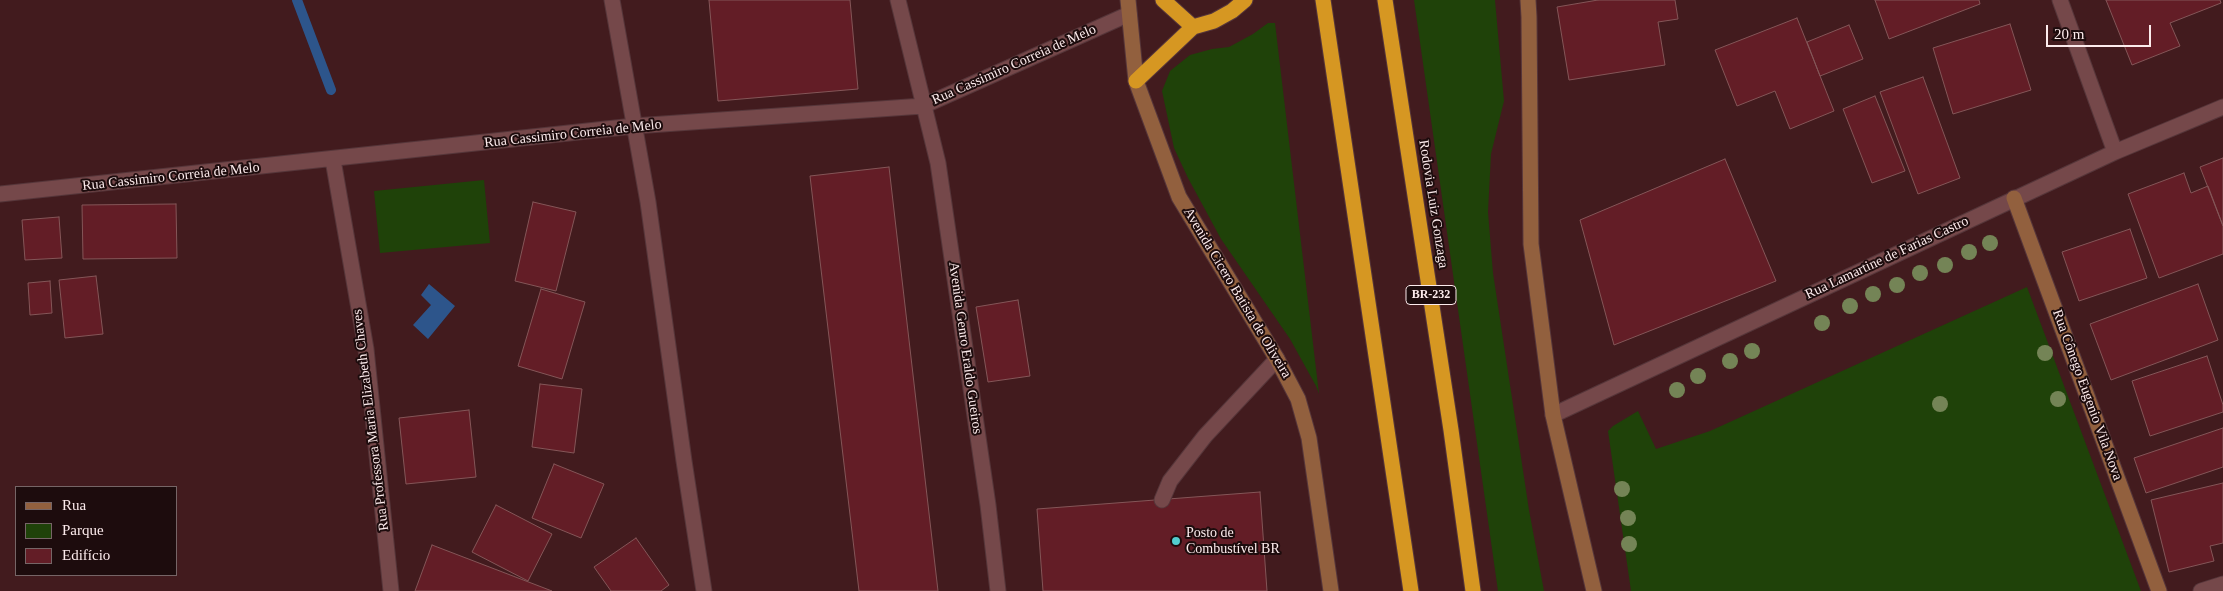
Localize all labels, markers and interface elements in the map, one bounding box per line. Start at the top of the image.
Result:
scale bar [2048,15,2153,47]
street label: Rua Cassimiro Correia de Melo [929,21,1099,109]
text: 20 m [2054,26,2084,42]
street label: Rua Cassimiro Correia de Melo [484,116,662,152]
street label: Rodovia Luiz Gonzaga [1415,139,1451,269]
street label: Rua Cassimiro Correia de Melo [82,159,260,195]
street label: Avenida Cicero Batista de Oliveira [1179,205,1295,381]
street label: Rua Lamartine de Farias Castro [1803,213,1971,303]
street label: Avenida Genro Eraldo Gueiros [945,261,985,435]
road number: BR-232 [1406,286,1456,304]
street label: Rua Cônego Eugenio Vila Nova [2048,307,2126,483]
street label: Rua Professora Maria Elizabeth Chaves [349,308,393,532]
legend [15,486,178,576]
text: Rua [62,497,86,513]
text: Parque [62,522,104,538]
place label: Posto de Combustível BR [1186,525,1280,558]
marker: Posto de Combustível BR [1170,535,1182,547]
text: Edifício [62,547,110,563]

